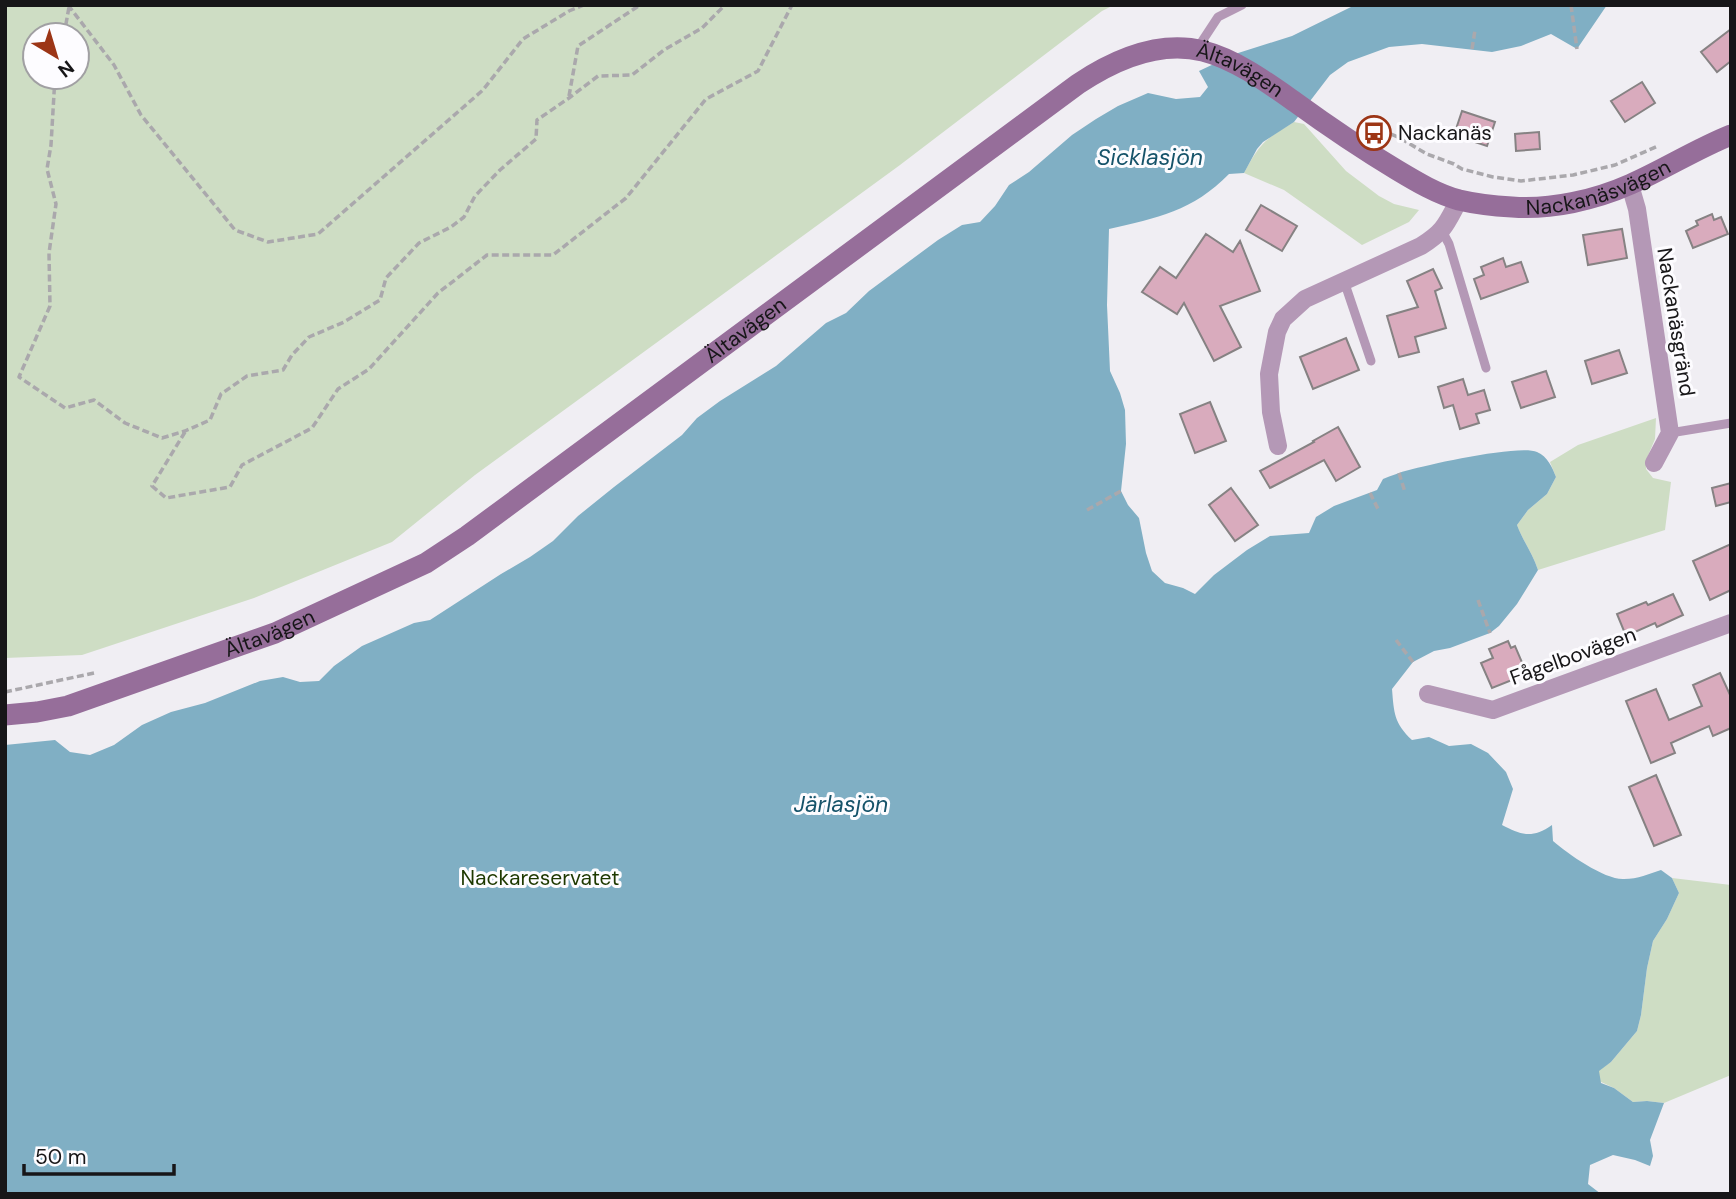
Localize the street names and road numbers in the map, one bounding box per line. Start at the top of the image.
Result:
street label: Ältavägen [1193,36,1289,104]
street label: Nackanäsvägen [1525,153,1675,222]
street label: Nackanäsgränd [1650,246,1702,398]
street label: Ältavägen [699,291,792,370]
street label: Ältavägen [221,602,319,664]
street label: Fågelbovägen [1506,620,1640,692]

